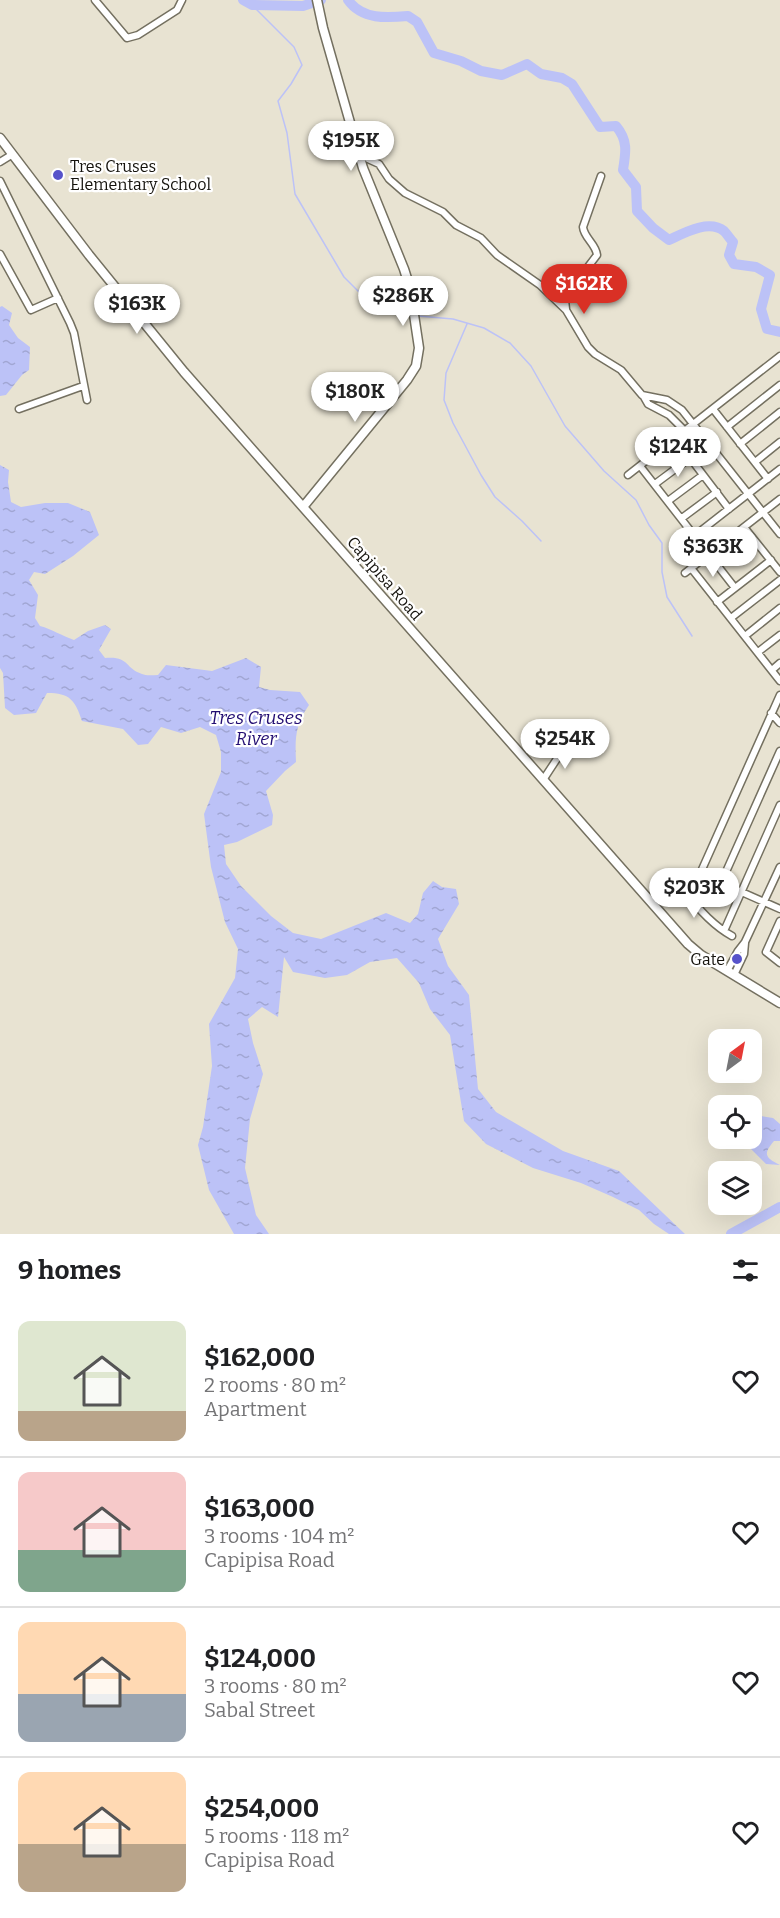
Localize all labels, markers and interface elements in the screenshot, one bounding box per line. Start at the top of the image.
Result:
pin: $195K [309,121,393,172]
text: $195K [322,128,380,152]
place label: Tres Cruses Elementary School [70,157,211,194]
marker: Tres Cruses Elementary School [51,168,65,182]
pin: $162K [542,264,626,315]
text: $162K [555,271,613,295]
pin: $286K [361,276,445,327]
text: $286K [372,283,434,307]
pin: $163K [95,284,179,335]
text: $163K [108,291,166,315]
pin: $180K [313,372,397,423]
text: $180K [325,379,385,403]
pin: $124K [636,427,720,478]
text: $124K [649,434,707,458]
pin: $363K [671,527,755,578]
street label: Capipisa Road [343,533,426,624]
text: $363K [683,534,743,558]
water label: Tres Cruses River [210,707,303,750]
pin: $254K [523,719,607,770]
text: $254K [535,726,595,750]
pin: $203K [652,868,736,919]
text: $203K [663,875,725,899]
place label: Gate [690,950,725,969]
marker: Gate [730,952,744,966]
north arrow [708,1029,762,1083]
map controls [708,1029,762,1215]
button: locate [708,1095,762,1149]
button: layers [708,1161,762,1215]
icon: filters [729,1254,762,1287]
text: 9 homes [18,1255,121,1286]
text: $162,000 [204,1342,315,1373]
icon: home [66,1345,138,1417]
icon: heart [729,1365,762,1398]
text: 2 rooms · 80 m² [204,1373,346,1397]
text: Apartment [204,1397,307,1421]
text: $163,000 [204,1493,315,1524]
icon: home [66,1496,138,1568]
icon: heart [729,1516,762,1549]
text: 3 rooms · 104 m² [204,1524,354,1548]
text: Capipisa Road [204,1548,335,1572]
text: $124,000 [204,1643,316,1674]
icon: home [66,1646,138,1718]
icon: heart [729,1666,762,1699]
text: 3 rooms · 80 m² [204,1674,347,1698]
text: Sabal Street [204,1698,315,1722]
text: $254,000 [204,1793,319,1824]
icon: home [66,1796,138,1868]
icon: heart [729,1816,762,1849]
text: 5 rooms · 118 m² [204,1824,349,1848]
text: Capipisa Road [204,1848,335,1872]

